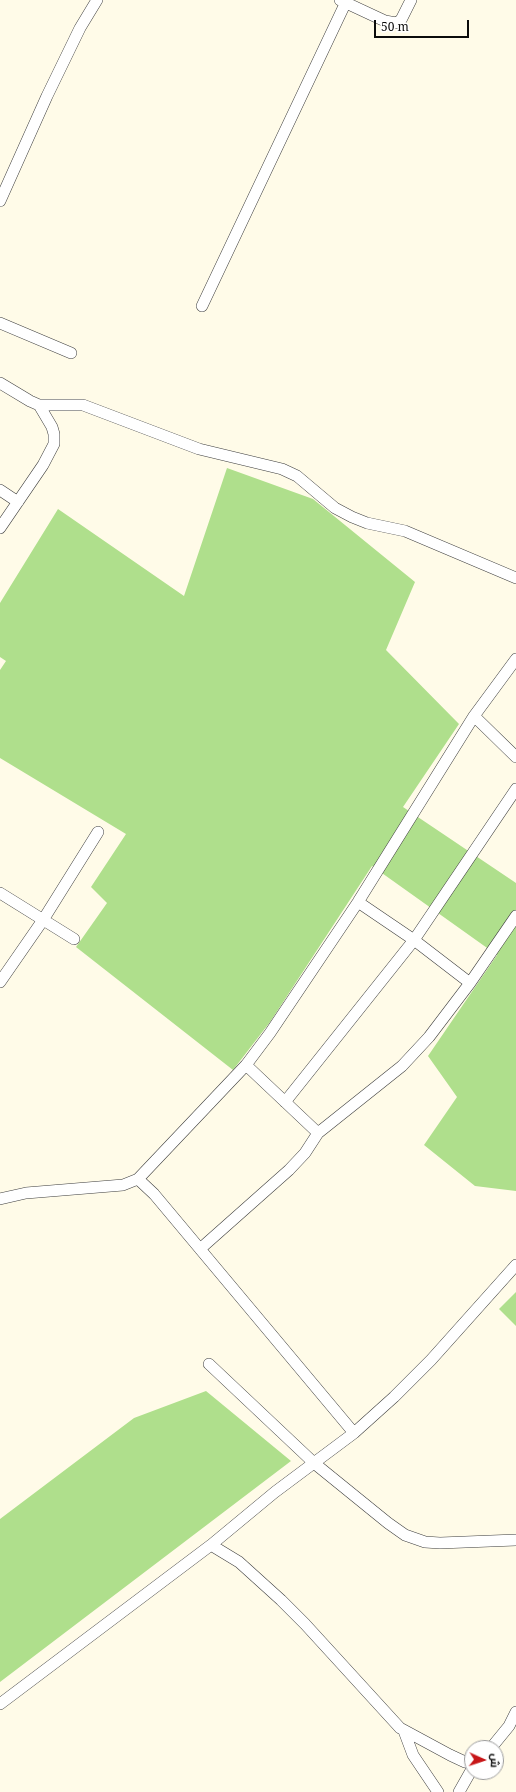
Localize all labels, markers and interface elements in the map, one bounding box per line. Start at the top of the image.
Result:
scale bar [376,12,471,38]
text: 50 m [381,18,409,35]
north arrow [464,1740,504,1780]
text: ش [488,1753,503,1768]

